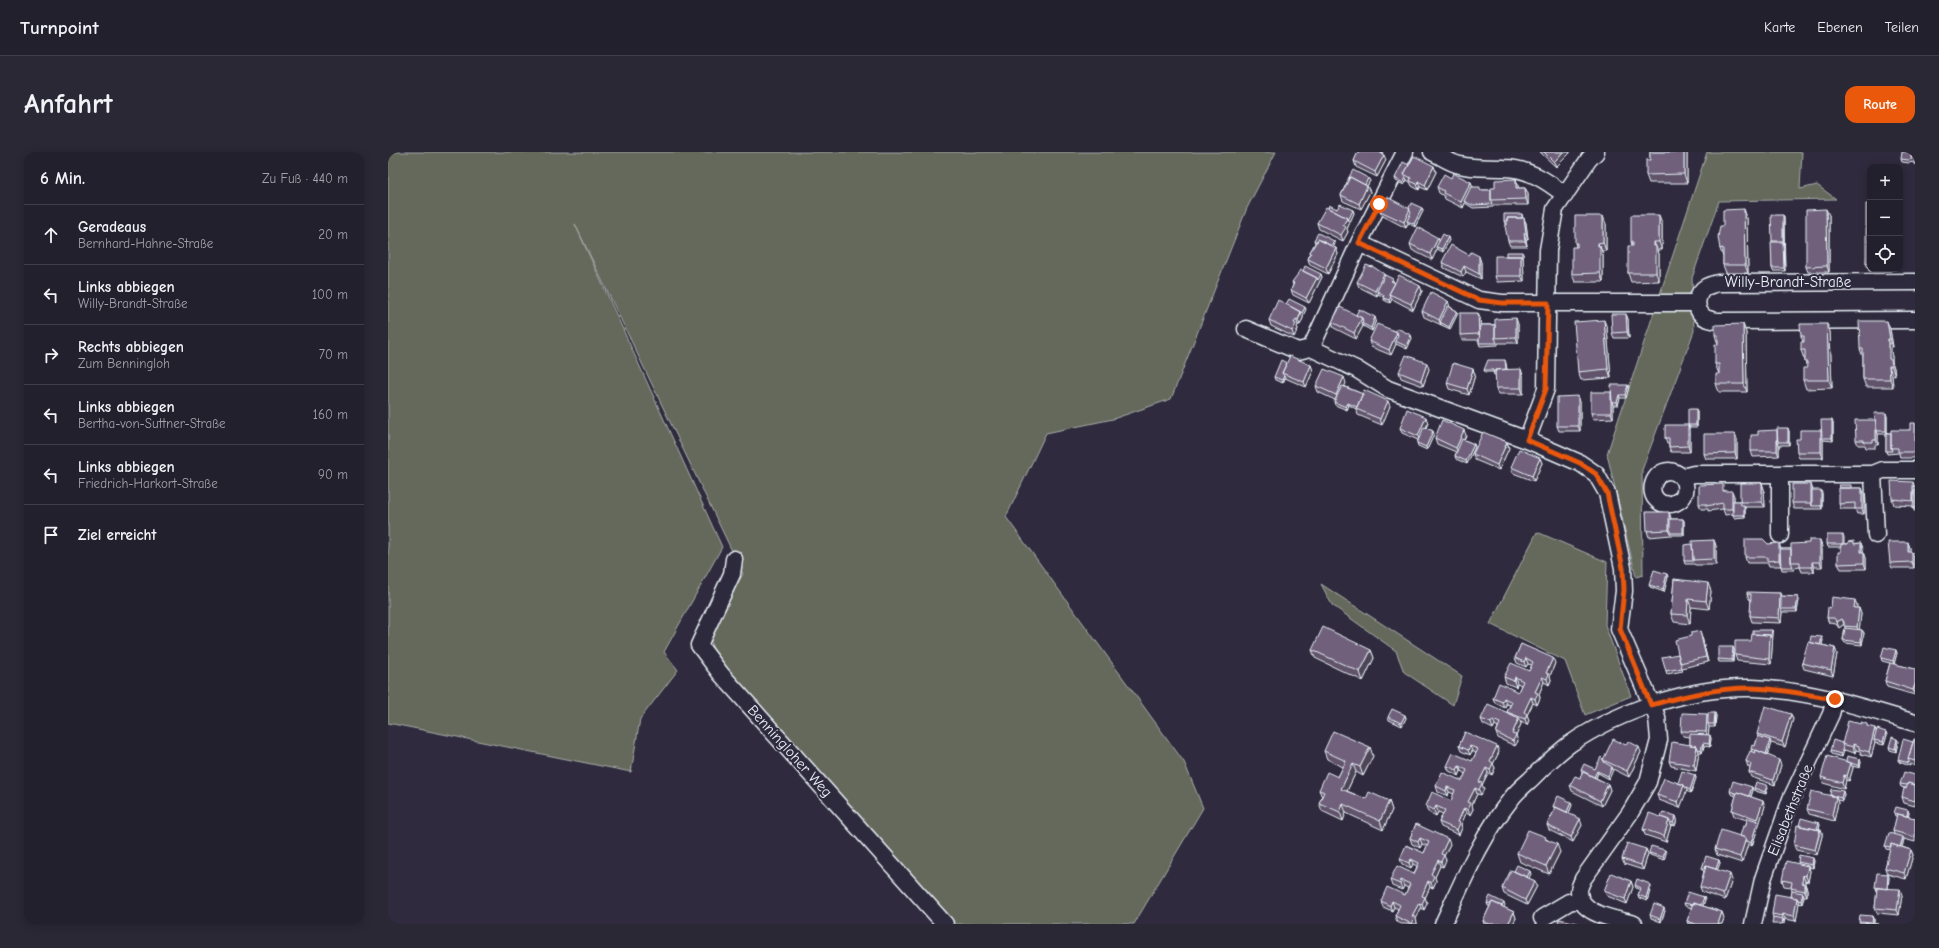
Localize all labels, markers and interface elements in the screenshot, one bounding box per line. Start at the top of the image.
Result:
text: Turnpoint [20,17,99,39]
text: Karte [1764,19,1795,36]
text: Ebenen [1817,19,1863,36]
text: Teilen [1885,19,1919,36]
button: Route [1845,86,1915,123]
text: Anfahrt [24,88,113,120]
map controls [1867,164,1903,272]
button: + [1867,164,1903,200]
text: 6 Min. [40,169,85,188]
text: Zu Fuß · 440 m [262,171,348,186]
route start [1370,195,1388,213]
button: − [1867,200,1903,236]
text: Geradeaus [78,218,146,236]
icon: ahead [40,224,62,246]
text: 20 m [318,227,348,242]
text: Bernhard-Hahne-Straße [78,236,213,251]
button: locate [1867,236,1903,272]
street label: Willy-Brandt-Straße [1725,273,1852,291]
text: Links abbiegen [78,278,175,296]
icon: left [40,284,62,306]
text: 100 m [312,287,348,302]
text: Willy-Brandt-Straße [78,296,188,311]
text: Rechts abbiegen [78,338,184,356]
icon: right [40,344,62,366]
text: 70 m [319,347,348,362]
text: Zum Benningloh [78,356,170,371]
text: Links abbiegen [78,398,175,416]
icon: left [40,404,62,426]
text: 160 m [313,407,348,422]
text: Bertha-von-Suttner-Straße [78,416,226,431]
text: Links abbiegen [78,458,175,476]
icon: left [40,464,62,486]
text: 90 m [318,467,348,482]
text: Friedrich-Harkort-Straße [78,476,218,491]
icon: arrive [40,524,62,546]
text: Ziel erreicht [78,526,156,544]
route end [1826,690,1844,708]
street label: Benningloher Weg [744,701,836,801]
street label: Elisabethstraße [1764,761,1817,858]

